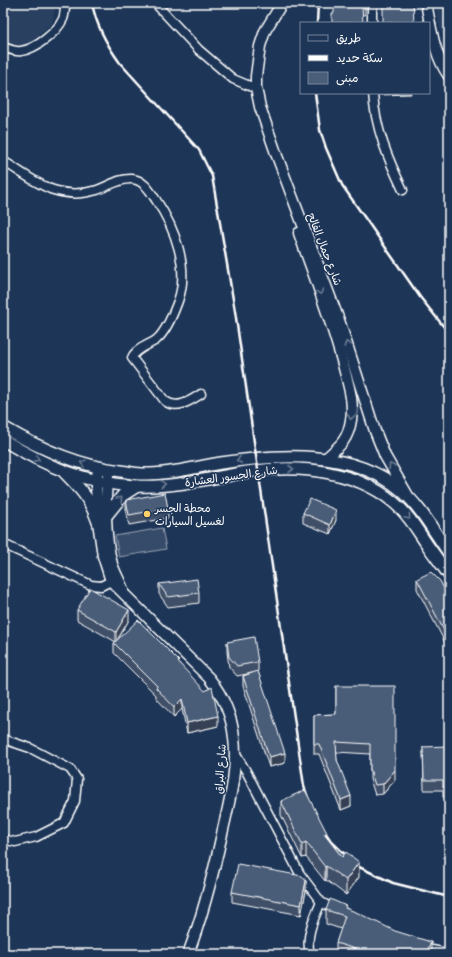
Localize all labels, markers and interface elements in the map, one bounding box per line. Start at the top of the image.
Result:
legend [300,22,430,94]
text: طريق [336,29,361,46]
text: سكة حديد [336,49,383,66]
text: مبنى [336,69,359,86]
street label: شارع جمال الفالح [303,211,345,288]
one-way arrow [315,288,324,295]
one-way arrow [343,341,352,348]
one-way arrow [346,414,355,420]
one-way arrow [33,454,41,462]
one-way arrow [235,455,242,464]
one-way arrow [79,460,86,468]
street label: شارع الجسور العشارة [184,463,279,491]
one-way arrow [388,463,395,470]
one-way arrow [288,465,294,473]
one-way arrow [160,480,166,489]
one-way arrow [115,496,123,504]
place label: محطة الجسر لغسيل السيارات [154,501,225,528]
marker: محطة الجسر لغسيل السيارات [142,509,152,519]
one-way arrow [403,513,410,520]
street label: شارع البراق [211,744,231,795]

